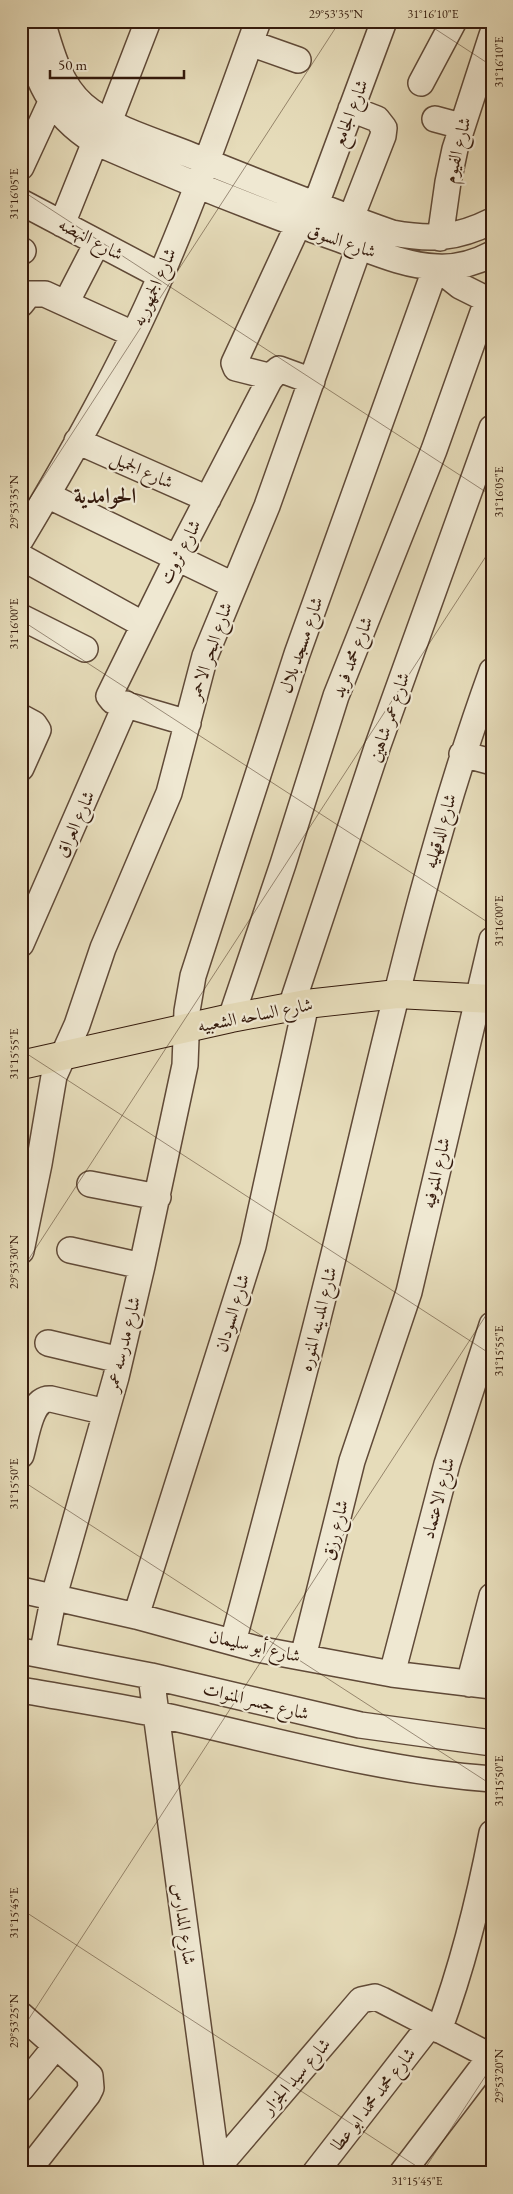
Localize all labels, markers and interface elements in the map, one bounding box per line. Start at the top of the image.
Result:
text: 29°53'35"N [309,6,363,22]
text: 31°16'10"E [407,6,459,22]
text: 31°16'10"E [491,36,507,88]
scale bar [50,48,184,80]
text: 50 m [58,55,87,74]
street label: شارع الجامع [326,76,378,151]
street label: شارع الفيوم [437,114,481,187]
text: 31°16'05"E [6,168,22,220]
street label: شارع النهضه [53,212,128,269]
street label: شارع السوق [304,218,379,267]
street label: شارع الجمهوريه [126,244,185,331]
street label: شارع الجميل [106,446,177,497]
text: 31°16'05"E [491,466,507,518]
text: 29°53'35"N [6,475,22,529]
district label: الحوامدية [74,481,136,510]
street label: شارع ثروت [154,516,209,590]
street label: شارع مسجد بلال [273,594,332,697]
text: 31°16'00"E [6,598,22,650]
street label: شارع البحر الاحمر [181,599,241,706]
street label: شارع محمد فريد [326,613,381,702]
street label: شارع عمر شاهين [362,669,418,766]
street label: شارع العراق [50,787,103,863]
street label: شارع الدقهليه [418,791,465,872]
text: 31°16'00"E [491,895,507,947]
street label: شارع الساحه الشعبيه [195,992,315,1041]
text: 31°15'55"E [6,1028,22,1080]
street label: شارع المنوفيه [416,1135,459,1212]
text: 29°53'30"N [6,1235,22,1289]
street label: شارع المدينه المنوره [293,1264,346,1375]
street label: شارع السودان [209,1271,258,1356]
street label: شارع مدرسه عمر [99,1294,149,1397]
text: 31°15'55"E [491,1325,507,1377]
street label: شارع الاعتماد [416,1454,463,1542]
text: 31°15'50"E [6,1458,22,1510]
street label: شارع رزق [316,1497,357,1564]
street label: شارع أبو سليمان [206,1623,303,1671]
street label: شارع جسر المنوات [200,1676,312,1729]
text: 31°15'50"E [491,1755,507,1807]
street label: شارع المدارس [163,1881,202,1967]
text: 31°15'45"E [6,1887,22,1939]
text: 29°53'25"N [6,1994,22,2048]
street label: شارع سيد الجزار [255,2033,338,2123]
street label: شارع محمد محمد ابو عطا [325,2042,423,2158]
text: 29°53'20"N [491,2049,507,2103]
text: 31°15'45"E [391,2173,443,2189]

